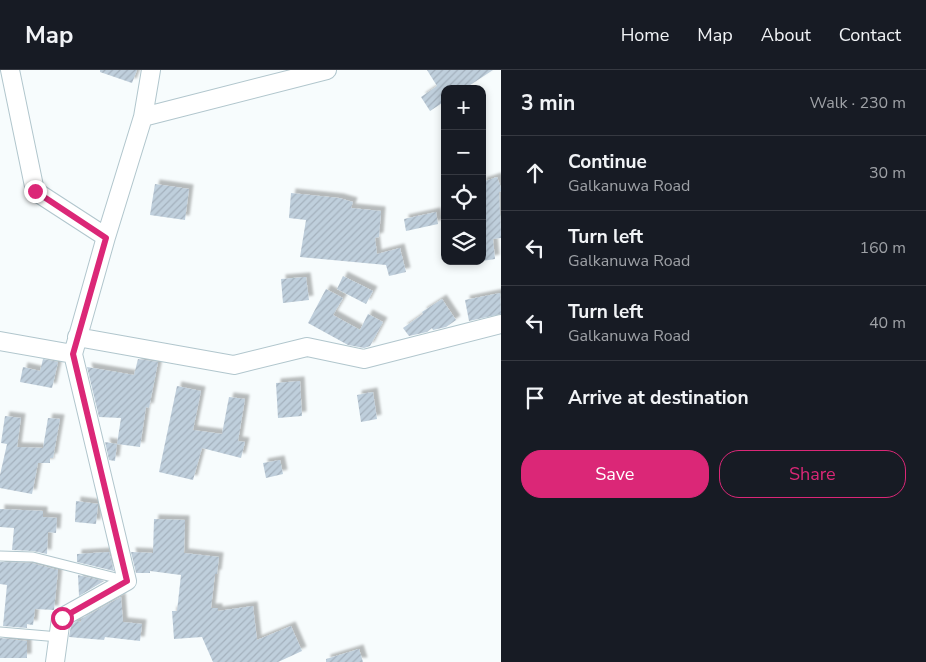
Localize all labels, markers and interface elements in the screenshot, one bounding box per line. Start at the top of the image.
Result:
text: Map [25,19,73,51]
text: Home [621,23,669,47]
text: Map [697,23,733,47]
text: About [761,23,811,47]
text: Contact [839,23,901,47]
map controls [441,85,486,265]
button: + [441,85,486,130]
text: 3 min [521,89,575,117]
text: Walk · 230 m [810,92,906,114]
button: − [441,130,486,175]
text: Continue [568,149,647,175]
icon: ahead [521,159,549,187]
text: 30 m [869,162,906,184]
button: locate [441,175,486,220]
text: Galkanuwa Road [568,175,690,197]
route end [24,180,47,203]
button: layers [441,220,486,265]
text: Turn left [568,224,643,250]
icon: left [521,234,549,262]
text: 160 m [859,237,906,259]
text: Galkanuwa Road [568,250,690,272]
text: Turn left [568,299,643,325]
icon: left [521,309,549,337]
text: 40 m [869,312,906,334]
text: Galkanuwa Road [568,325,690,347]
icon: arrive [521,384,549,412]
text: Arrive at destination [568,385,749,411]
button: Save [521,450,709,498]
button: Share [719,450,906,498]
route start [51,607,74,630]

